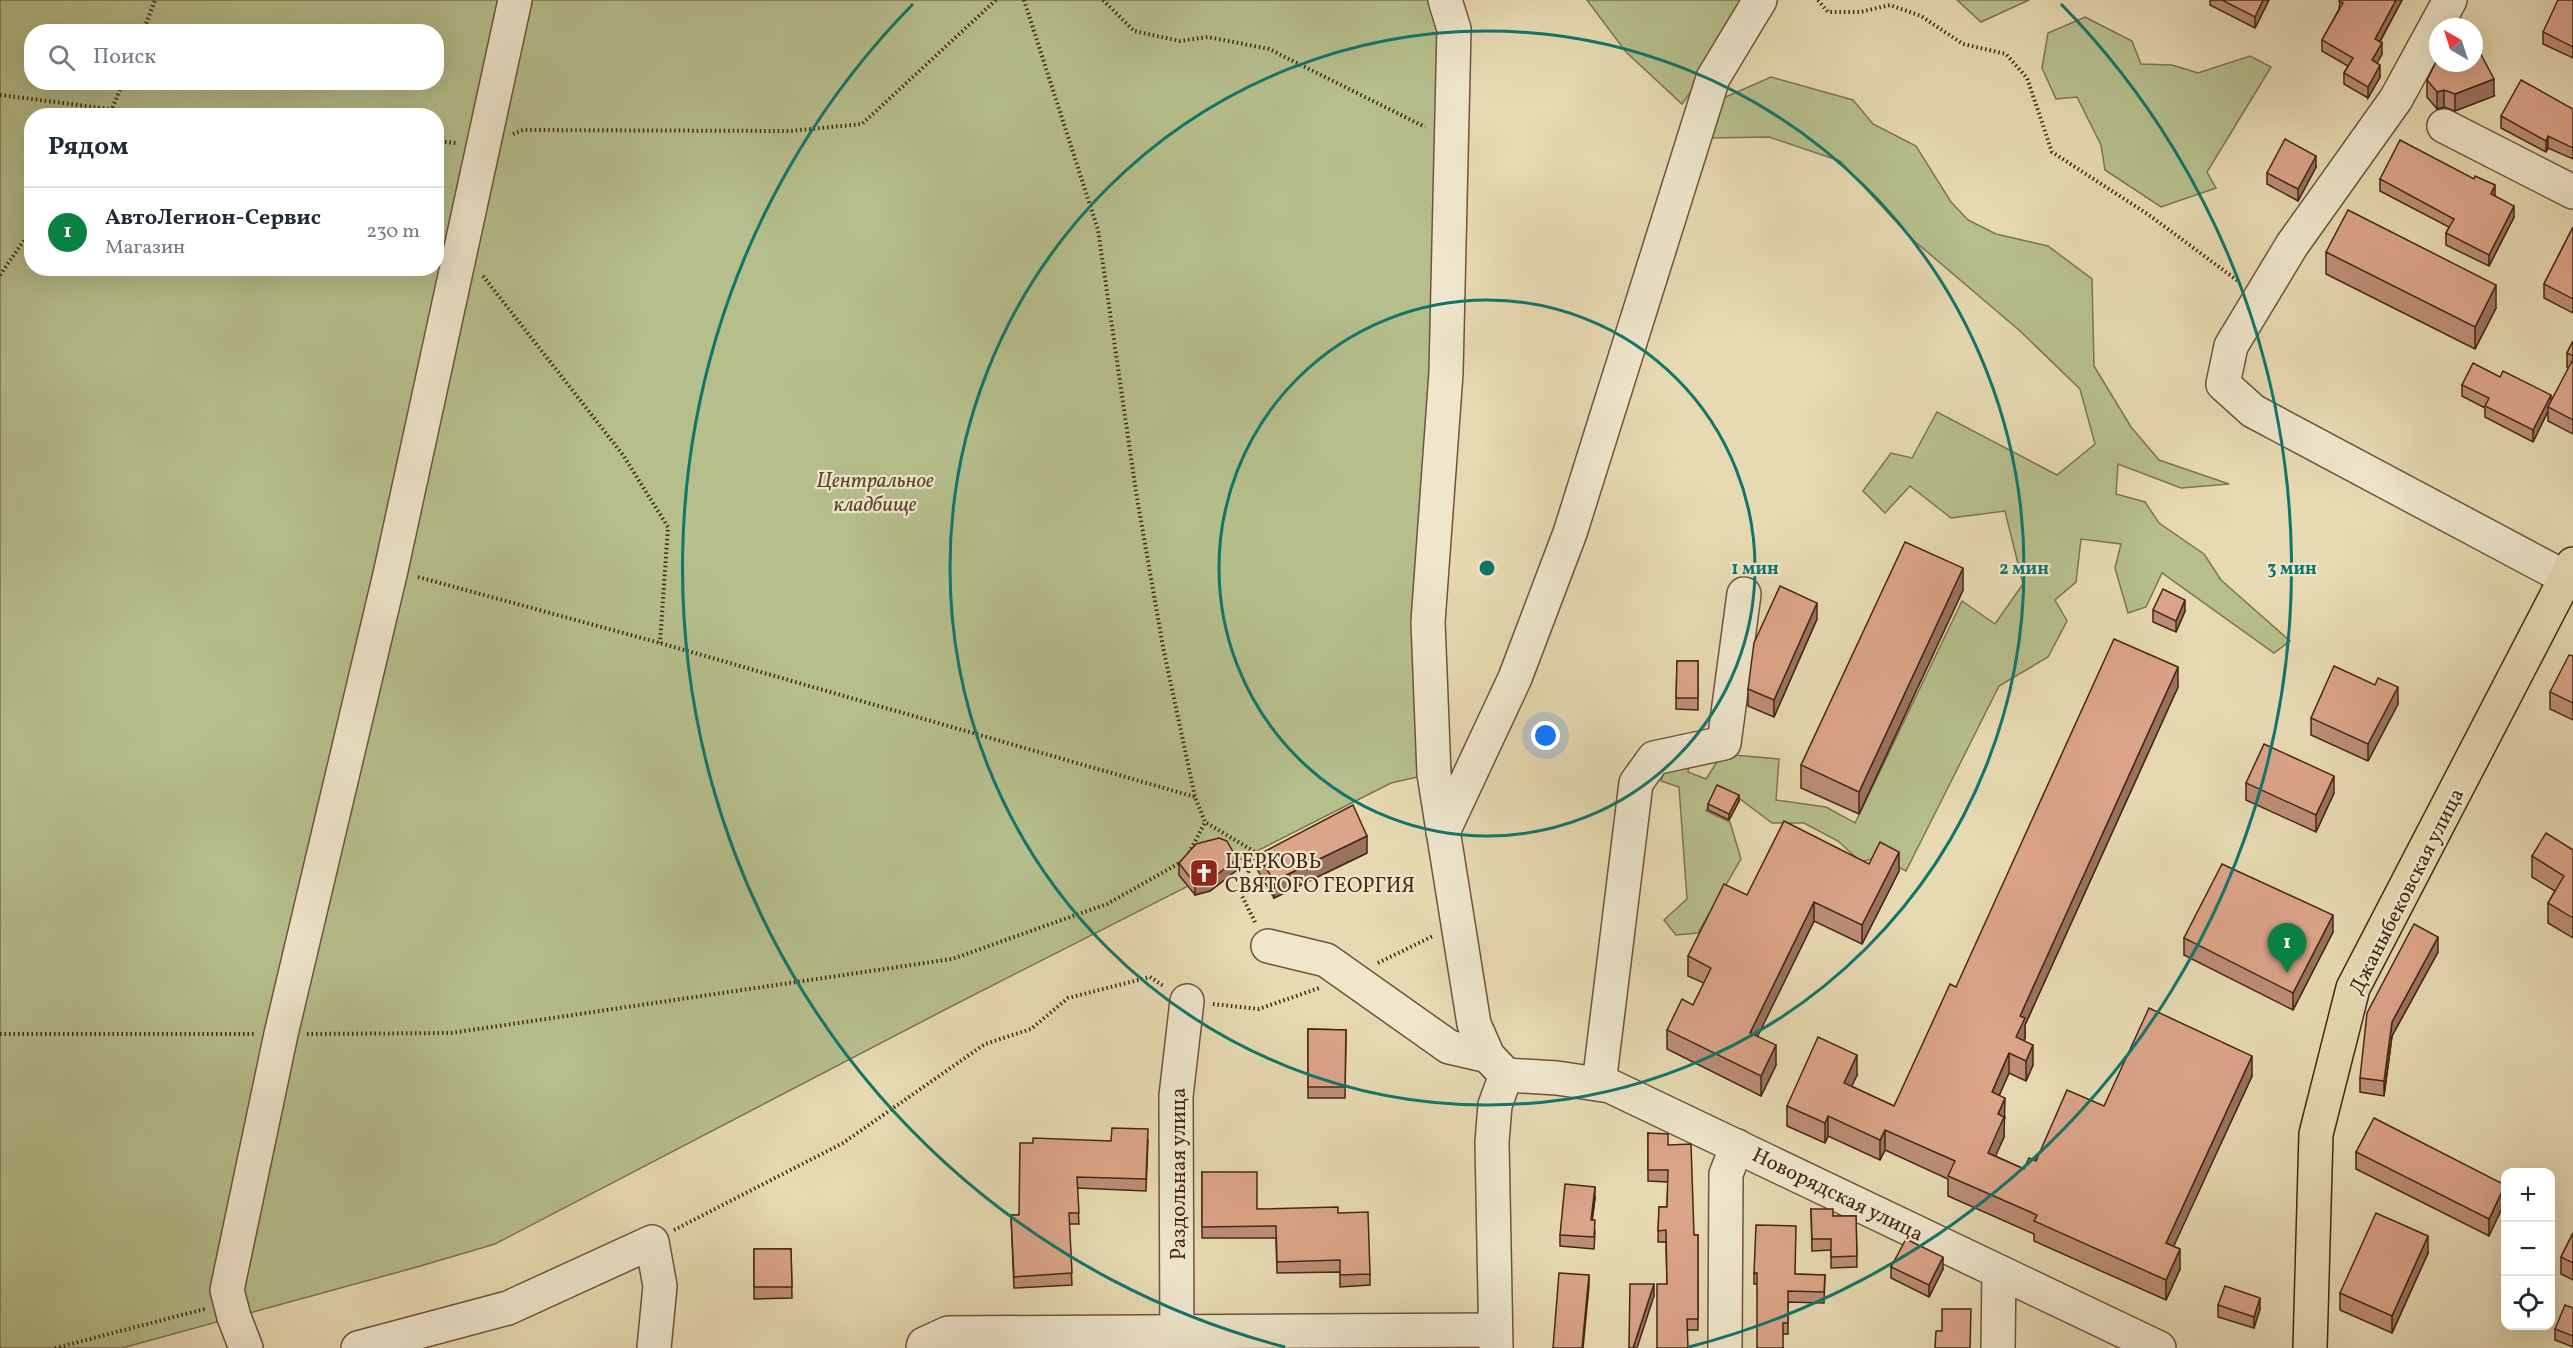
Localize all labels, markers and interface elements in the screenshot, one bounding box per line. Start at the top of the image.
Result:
north arrow [2429,18,2483,72]
search box [24,24,444,90]
icon: search [45,41,78,74]
text: Поиск [93,42,156,73]
text: Рядом [48,129,128,165]
text: АвтоЛегион-Сервис [105,203,321,234]
text: 1 [63,218,72,246]
text: 230 m [366,218,420,246]
text: Магазин [105,234,185,262]
park label: Центральное кладбище [816,467,934,520]
text: 1 мин [1731,557,1779,582]
text: 2 мин [1999,557,2049,582]
text: 3 мин [2267,557,2317,582]
centre of rings [1477,558,1497,578]
your location [1531,721,1560,750]
street label: Джаныбековская улица [2343,784,2472,1000]
place label: ЦЕРКОВЬ СВЯТОГО ГЕОРГИЯ [1225,848,1415,901]
church icon: ЦЕРКОВЬ СВЯТОГО ГЕОРГИЯ [1188,857,1220,889]
pin: 1 [2268,924,2306,973]
street label: Раздольная улица [1165,1088,1194,1260]
street label: Новорядская улица [1747,1141,1928,1249]
map controls [2501,1168,2555,1330]
button: + [2501,1168,2555,1222]
button: − [2501,1222,2555,1276]
button: locate [2501,1276,2555,1330]

